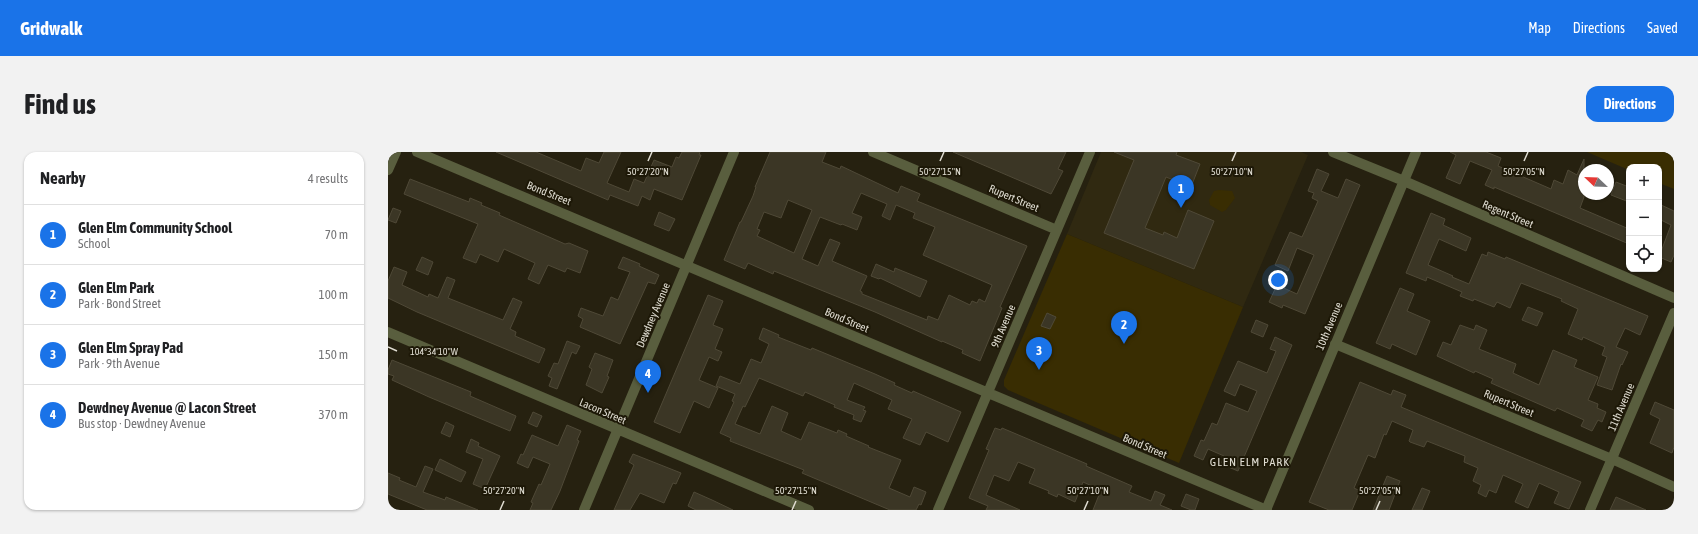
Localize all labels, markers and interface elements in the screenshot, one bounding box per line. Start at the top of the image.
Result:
text: Gridwalk [20,17,82,39]
text: Map [1528,20,1551,36]
text: Directions [1573,20,1625,36]
text: Saved [1647,20,1678,36]
button: Directions [1586,86,1674,122]
text: Find us [24,88,96,120]
north arrow [1578,164,1614,200]
map controls [1626,164,1662,272]
button: + [1626,164,1662,200]
text: 50°27'20"N [627,166,669,177]
text: 50°27'15"N [919,166,961,177]
text: 50°27'10"N [1211,166,1253,177]
text: 50°27'05"N [1503,166,1545,177]
text: Nearby [40,168,86,188]
text: 4 results [308,171,348,186]
pin: 1 [1168,175,1194,208]
street label: Bond Street [525,179,573,207]
street label: Rupert Street [987,182,1041,214]
street label: Regent Street [1481,198,1535,230]
button: − [1626,200,1662,236]
text: Glen Elm Community School [78,219,232,236]
text: 1 [50,227,56,242]
text: 70 m [325,227,348,242]
text: School [78,236,110,251]
button: locate [1626,236,1662,272]
your location [1268,270,1288,290]
text: Glen Elm Park [78,279,154,296]
street label: Dewdney Avenue [634,281,672,349]
text: 2 [50,287,56,302]
text: 100 m [319,287,348,302]
text: Park · Bond Street [78,296,161,311]
street label: 10th Avenue [1314,300,1344,352]
street label: 9th Avenue [989,303,1017,349]
street label: Bond Street [823,305,871,335]
pin: 2 [1111,311,1137,344]
pin: 3 [1026,337,1052,370]
text: Glen Elm Spray Pad [78,339,183,356]
text: 104°34'10"W [410,346,459,357]
text: 3 [50,347,56,362]
text: 150 m [319,347,348,362]
text: Park · 9th Avenue [78,356,160,371]
pin: 4 [635,360,661,393]
street label: 11th Avenue [1606,381,1636,433]
street label: Rupert Street [1482,387,1536,419]
street label: Lacon Street [578,396,628,426]
text: Dewdney Avenue @ Lacon Street [78,399,256,416]
text: 4 [50,407,56,422]
text: 370 m [319,407,348,422]
text: Bus stop · Dewdney Avenue [78,416,206,431]
street label: Bond Street [1121,431,1169,461]
district label: GLEN ELM PARK [1210,455,1290,469]
text: 50°27'20"N [483,485,525,496]
text: 50°27'15"N [775,485,817,496]
text: 50°27'10"N [1067,485,1109,496]
text: 50°27'05"N [1359,485,1401,496]

